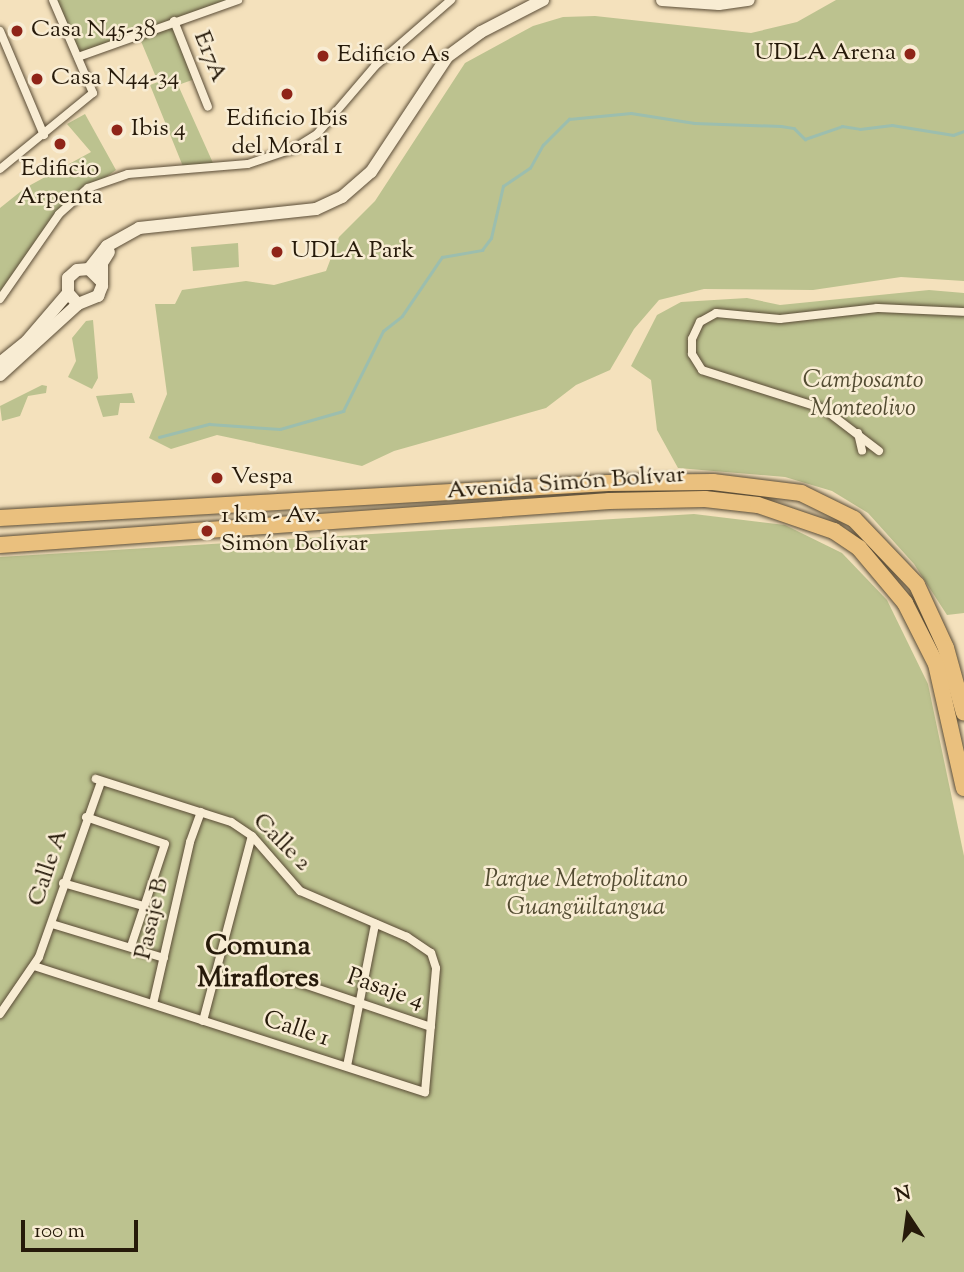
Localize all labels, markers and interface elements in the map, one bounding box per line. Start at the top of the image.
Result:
place label: Casa N45-38 [31,17,156,45]
marker: Casa N45-38 [9,23,25,39]
street label: E17A [186,27,232,87]
place label: UDLA Arena [754,40,896,68]
place label: Edificio As [337,42,450,70]
marker: UDLA Arena [902,46,918,62]
marker: Edificio As [315,48,331,64]
place label: Casa N44-34 [51,65,179,93]
marker: Casa N44-34 [29,71,45,87]
marker: Edificio Ibis del Moral 1 [279,86,295,102]
place label: Edificio Ibis del Moral 1 [226,106,348,162]
place label: Ibis 4 [131,116,186,144]
marker: Ibis 4 [109,122,125,138]
marker: Edificio Arpenta [52,136,68,152]
place label: Edificio Arpenta [17,156,103,212]
place label: UDLA Park [291,238,415,266]
marker: UDLA Park [269,244,285,260]
park label: Camposanto Monteolivo [803,368,923,424]
street label: Avenida Simón Bolívar [446,461,686,507]
place label: Vespa [231,464,293,492]
marker: Vespa [209,470,225,486]
place label: 1 km - Av. Simón Bolívar [221,503,368,559]
marker: 1 km - Av. Simón Bolívar [199,523,215,539]
street label: Calle 2 [246,808,316,878]
street label: Calle A [23,826,75,910]
park label: Parque Metropolitano Guangüiltangua [484,867,688,923]
street label: Pasaje B [130,876,176,962]
district label: Comuna Miraflores [197,930,319,996]
street label: Pasaje 4 [343,963,427,1017]
street label: Calle 1 [259,1006,333,1054]
text: N [893,1180,914,1210]
north arrow [873,1181,943,1251]
scale bar [24,1206,142,1250]
text: 100 m [34,1217,85,1247]

